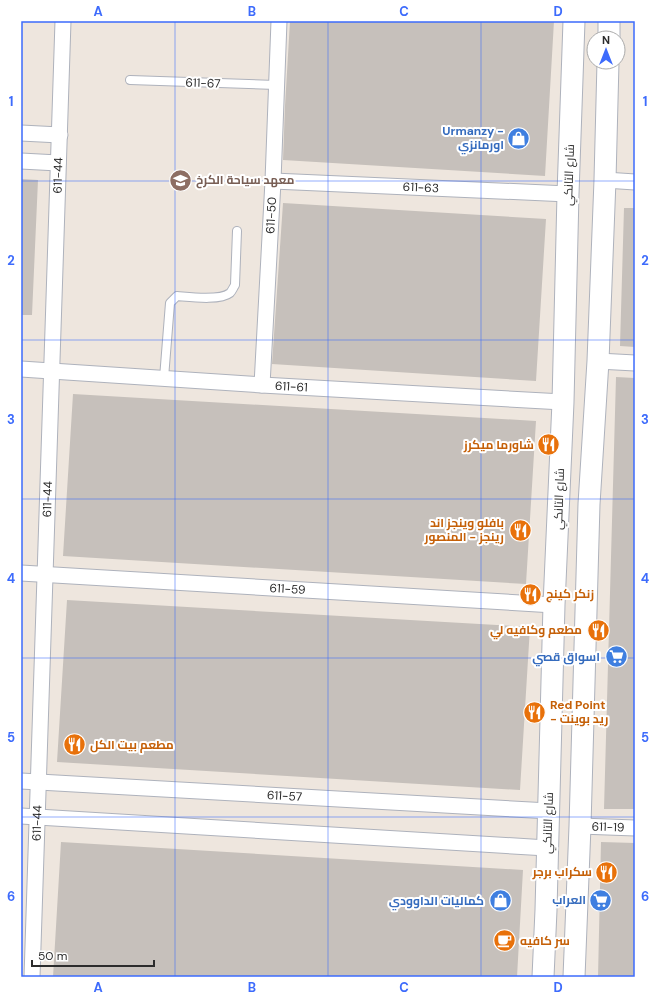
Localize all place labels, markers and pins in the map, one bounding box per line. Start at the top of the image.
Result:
place label: Urmanzy - اورمانزي [442,123,504,155]
shop icon: Urmanzy - اورمانزي [506,125,532,151]
school or university icon: معهد سياحة الكرخ [167,167,193,193]
place label: معهد سياحة الكرخ [196,172,294,189]
restaurant icon: شاورما ميكرز [536,432,562,458]
place label: شاورما ميكرز [463,437,534,453]
place label: بافلو وينجز اند رينجز - المنصور [424,515,504,545]
restaurant icon: بافلو وينجز اند رينجز - المنصور [507,517,533,543]
restaurant icon: زنكر كينج [517,581,543,607]
place label: زنكر كينج [546,586,594,603]
restaurant icon: مطعم وكافيه لي [585,617,611,643]
place label: مطعم وكافيه لي [490,622,582,640]
supermarket icon: اسواق قصي [603,644,629,670]
place label: اسواق قصي [532,649,600,667]
place label: Red Point - ريد بوينت [550,697,609,727]
restaurant icon: Red Point - ريد بوينت [522,699,548,725]
restaurant icon: مطعم بيت الكل [61,732,87,758]
place label: مطعم بيت الكل [90,737,174,753]
restaurant icon: سكراب برجر [594,859,620,885]
place label: سكراب برجر [531,864,592,880]
supermarket icon: العراب [588,887,614,913]
shop icon: كماليات الداوودي [487,888,513,914]
place label: العراب [552,892,586,908]
place label: كماليات الداوودي [389,893,484,911]
cafe icon: سر كافيه [491,928,517,954]
place label: سر كافيه [520,933,570,949]

